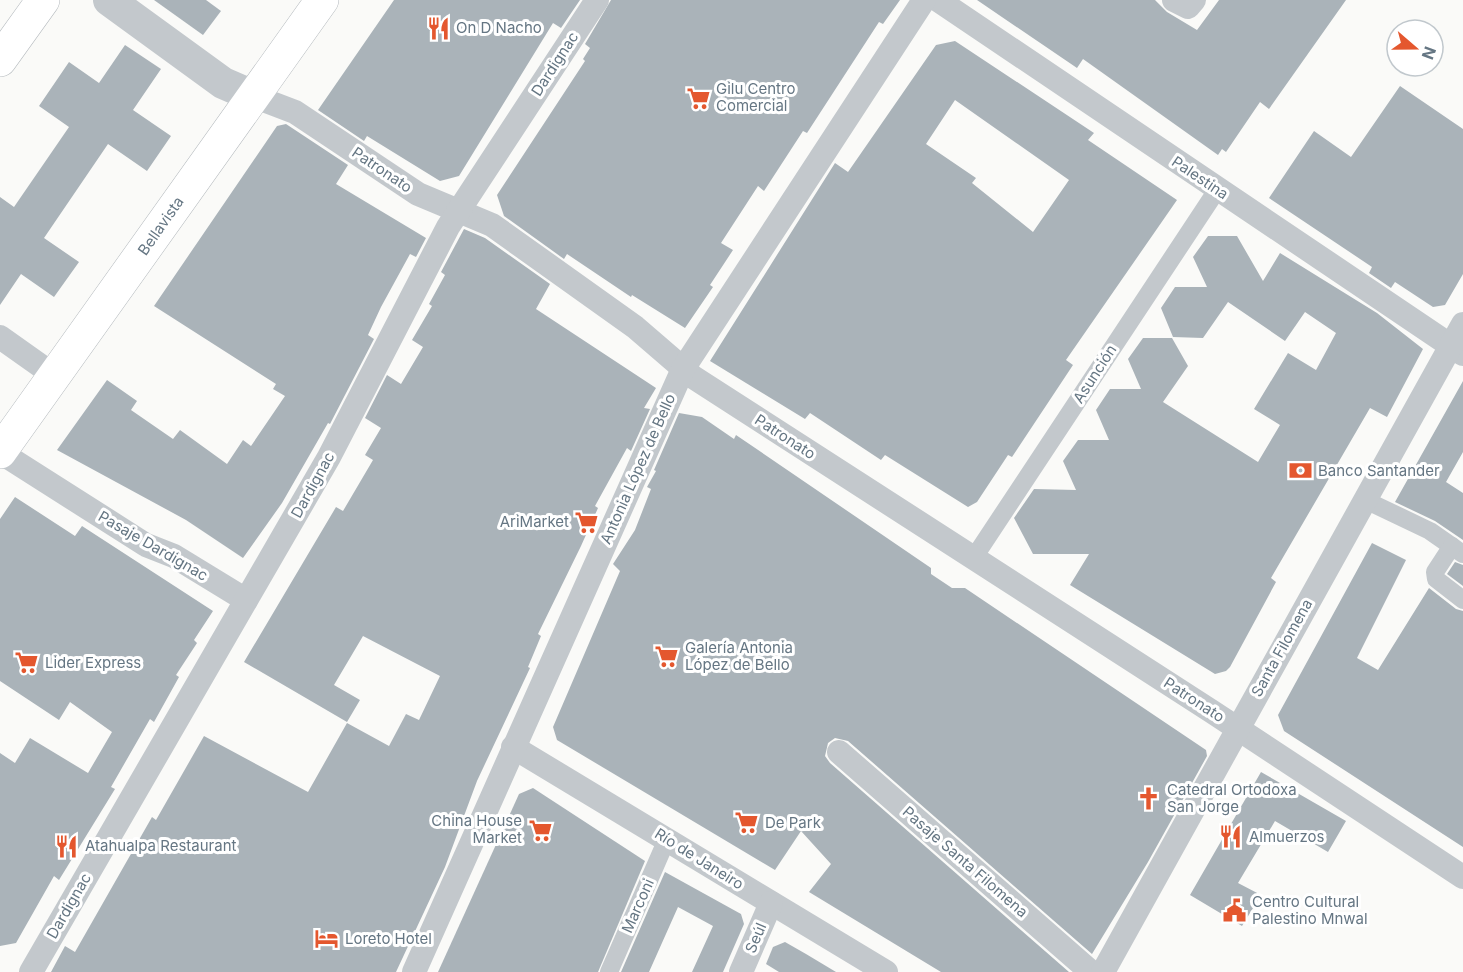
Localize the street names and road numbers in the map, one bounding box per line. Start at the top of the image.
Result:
street label: Dardignac [527,28,582,99]
street label: Patronato [349,143,416,197]
street label: Palestina [1168,152,1232,203]
street label: Bellavista [133,193,188,259]
street label: Asunción [1069,341,1121,407]
street label: Antonia López de Bello [596,391,679,547]
street label: Patronato [751,410,819,463]
street label: Dardignac [287,448,338,521]
street label: Pasaje Dardignac [95,506,211,585]
street label: Santa Filomena [1247,596,1316,700]
street label: Patronato [1160,673,1228,726]
street label: Pasaje Santa Filomena [899,802,1032,921]
street label: Río de Janeiro [651,824,747,893]
street label: Dardignac [42,870,95,942]
street label: Marconi [617,876,658,936]
street label: Seúl [741,920,770,956]

